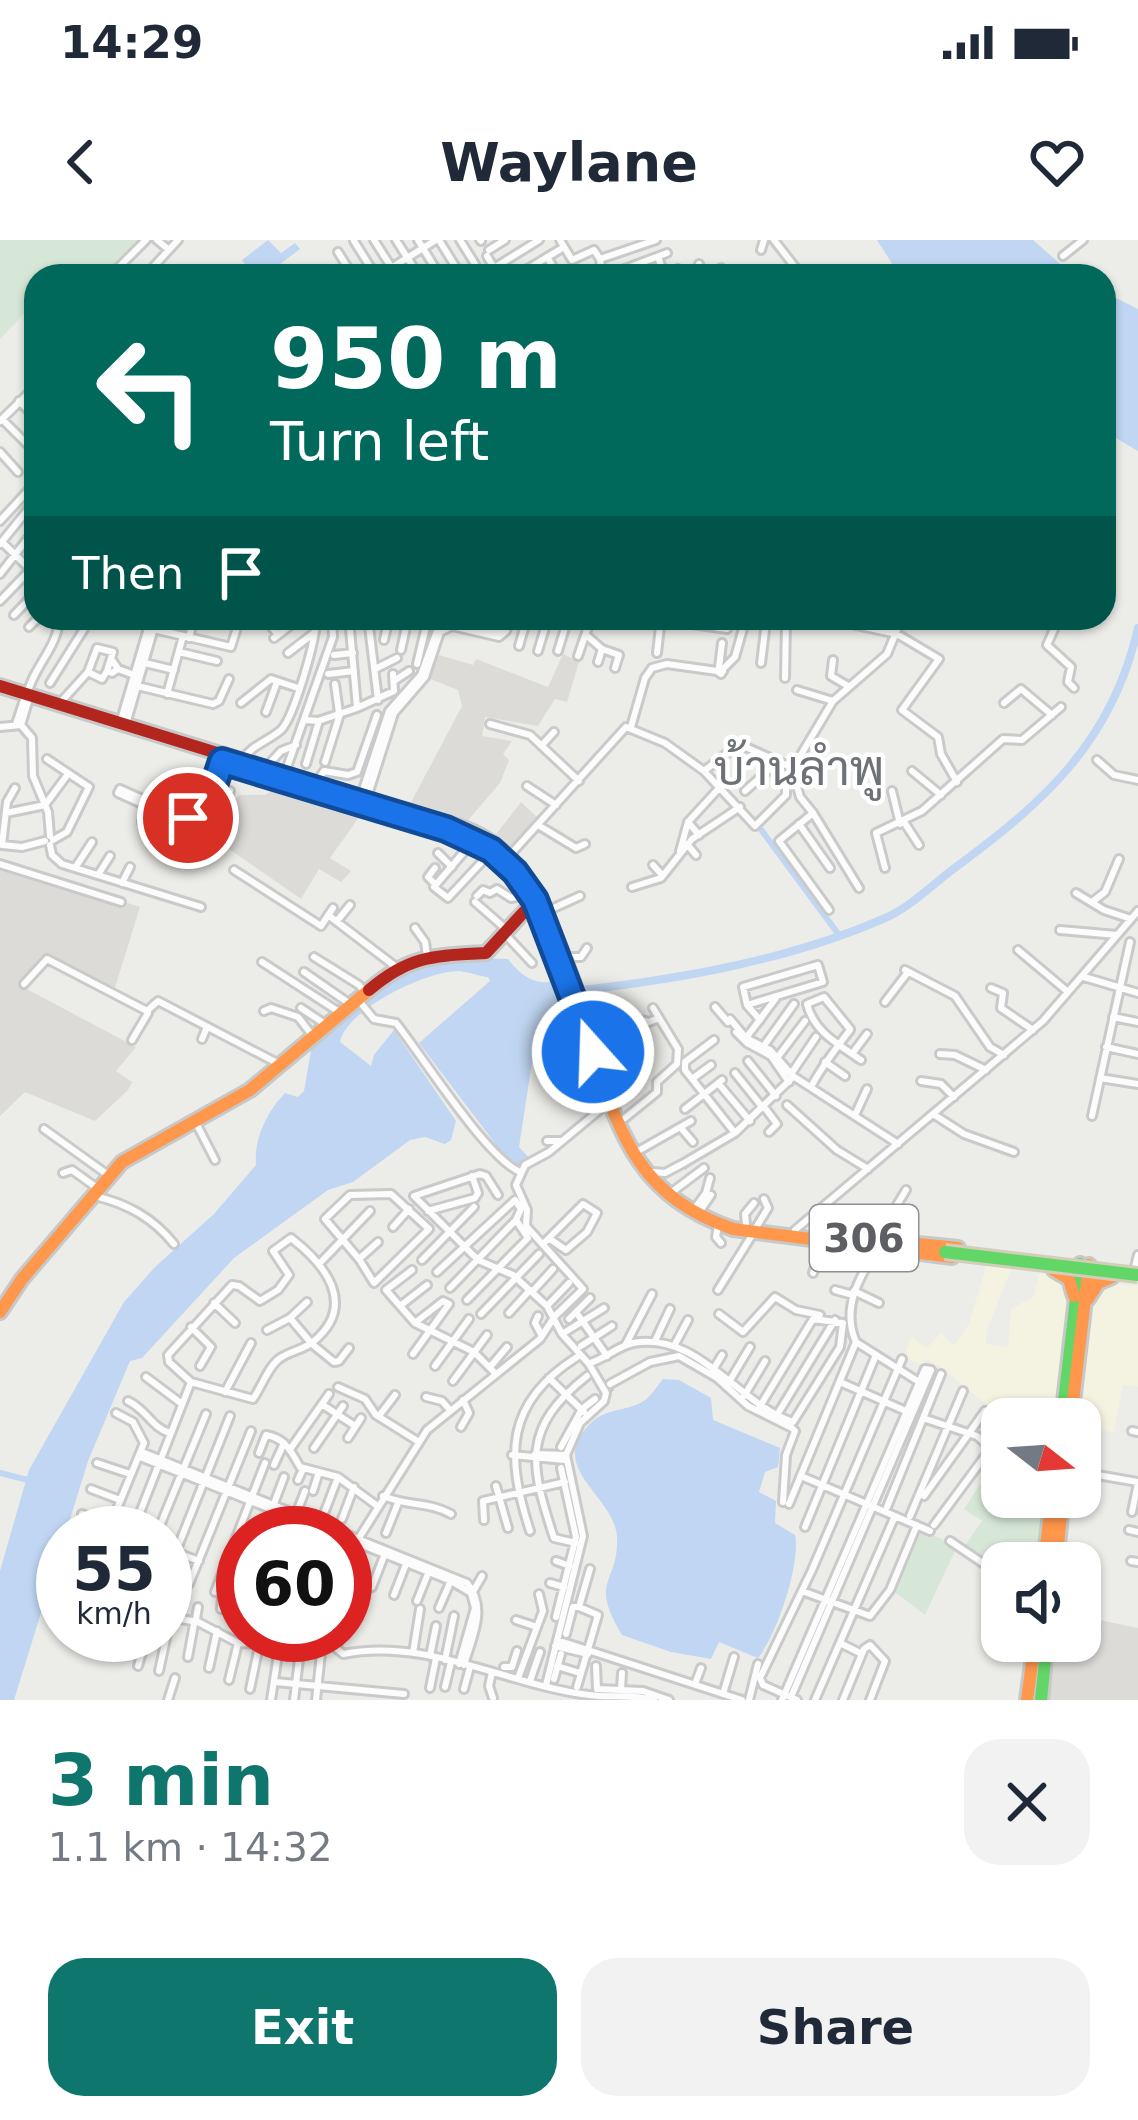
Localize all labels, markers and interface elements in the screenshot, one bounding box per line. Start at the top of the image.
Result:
text: 14:29 [60,16,203,69]
icon: back [48,129,114,195]
icon: heart [1024,129,1090,195]
text: Waylane [440,131,698,194]
text: 950 m [270,310,562,408]
icon: left [72,312,228,468]
text: Turn left [270,410,489,473]
icon: arrive [208,540,274,606]
text: Then [72,547,184,600]
district label: บ้านลำพู [714,739,884,801]
pin [137,767,239,869]
icon: arrive [155,785,221,851]
position arrow [530,989,656,1115]
road number: 306 [810,1205,918,1271]
north arrow [981,1398,1101,1518]
map controls [981,1398,1101,1662]
speed limit sign: 60 [216,1506,372,1662]
text: 55 [72,1534,156,1604]
button: sound [981,1542,1101,1662]
text: km/h [76,1596,152,1631]
text: 3 min [48,1738,274,1822]
button: close [964,1739,1090,1865]
text: 1.1 km · 14:32 [48,1825,333,1870]
button: Exit [48,1958,557,2096]
button: Share [581,1958,1090,2096]

